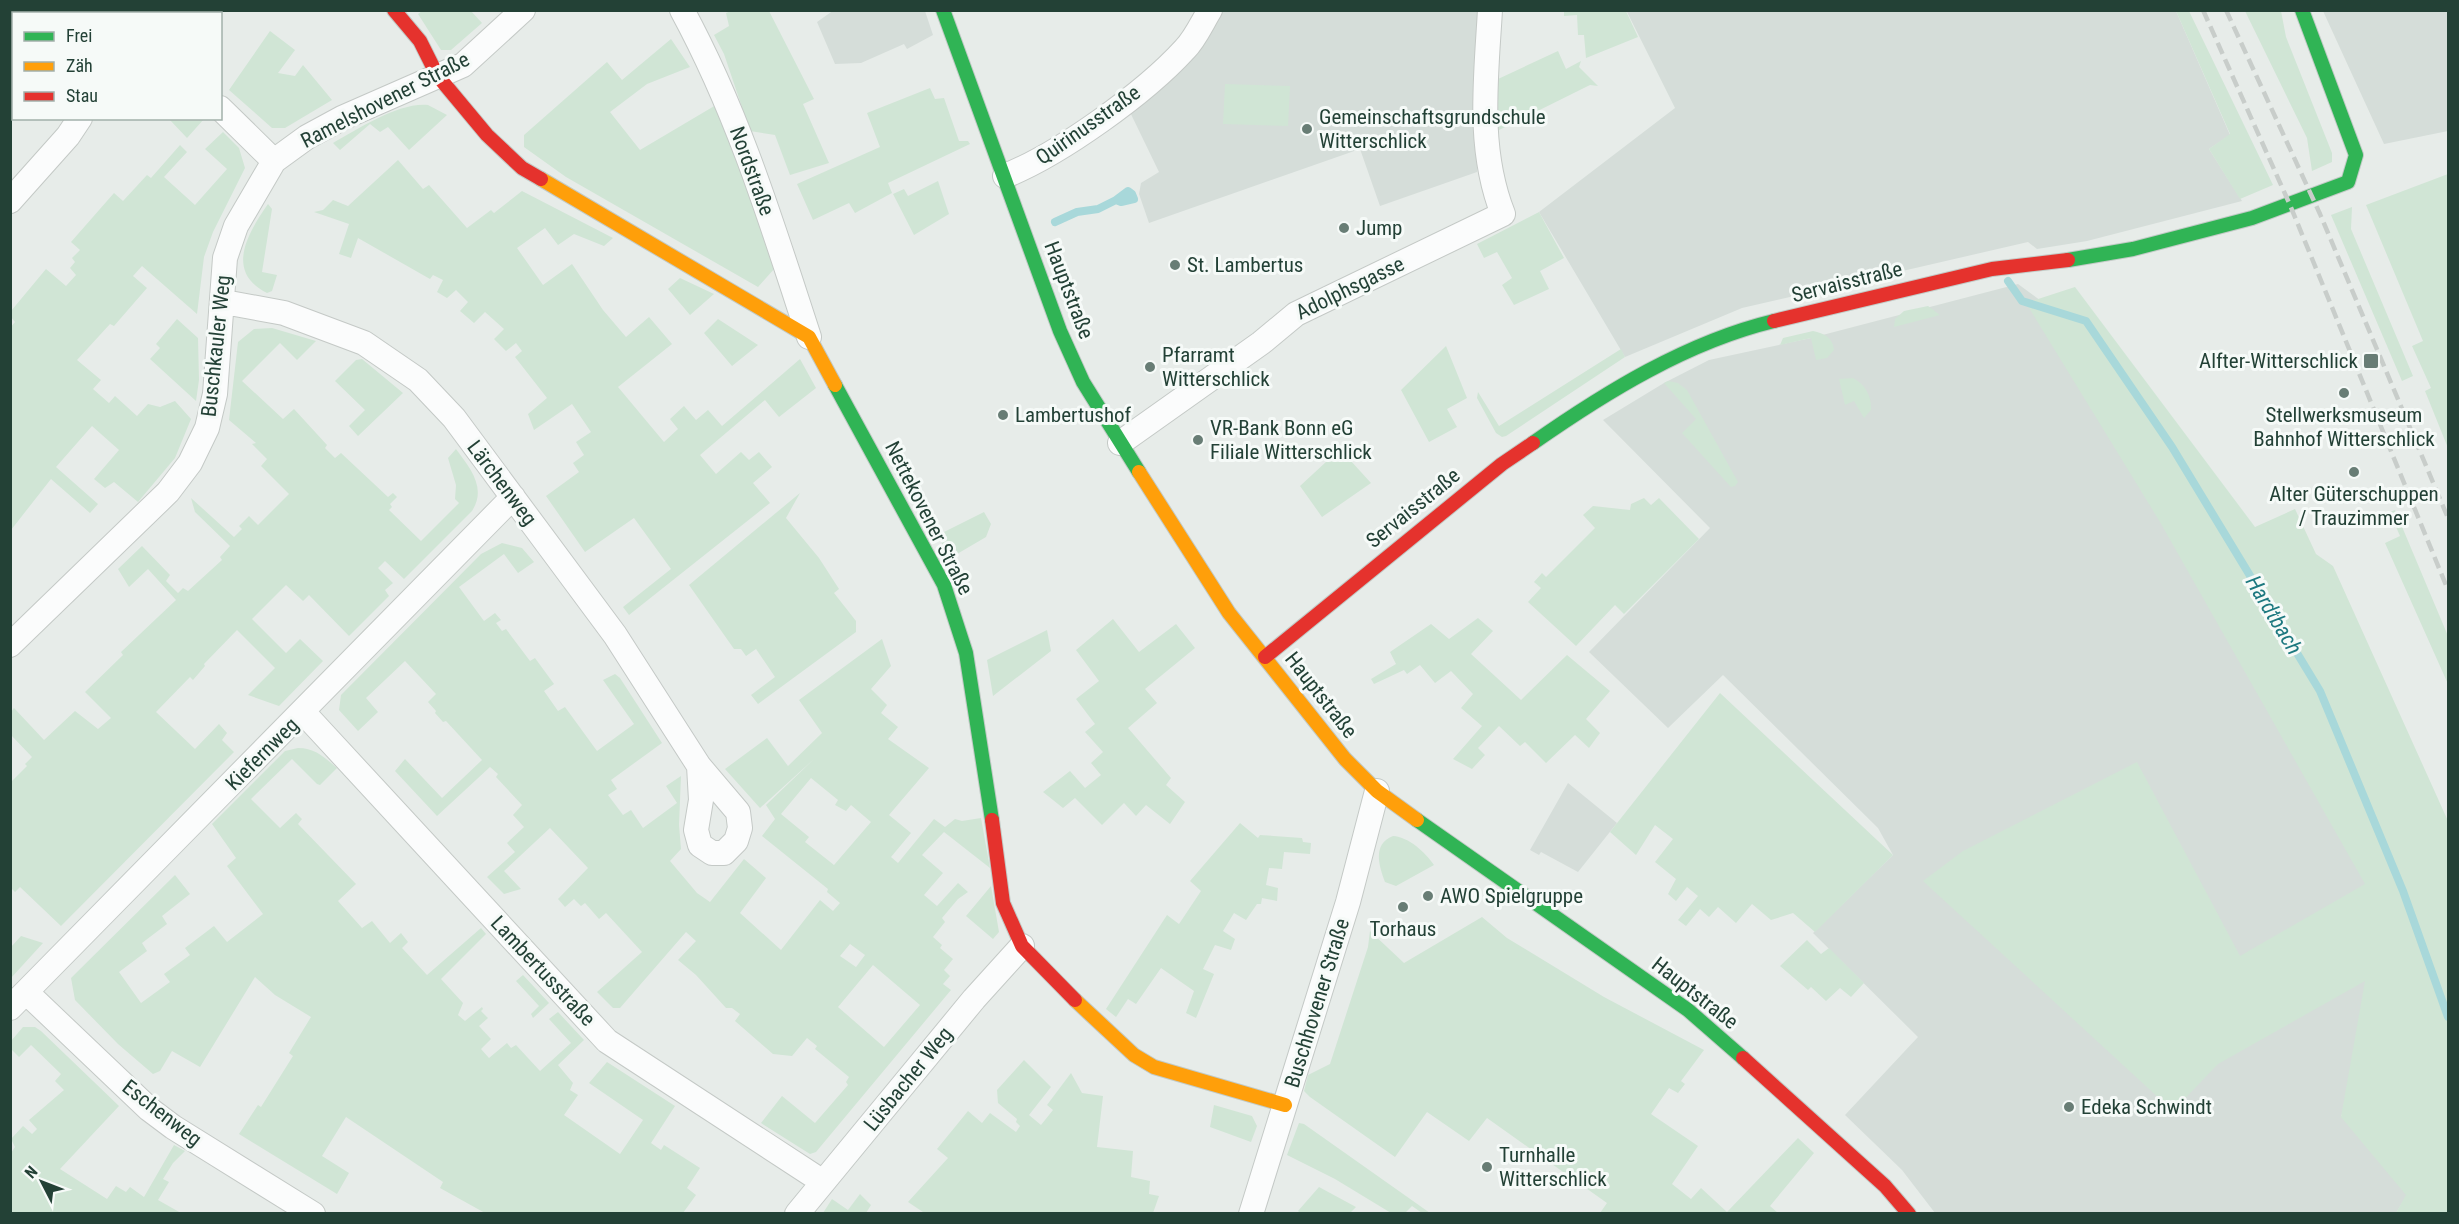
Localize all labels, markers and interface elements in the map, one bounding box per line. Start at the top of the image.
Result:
legend [12,12,222,120]
text: Frei [66,25,92,46]
street label: Ramelshovener Straße [297,47,473,153]
text: Zäh [66,55,93,76]
street label: Quirinusstraße [1031,80,1145,170]
text: Stau [66,85,98,106]
place label: Gemeinschaftsgrundschule Witterschlick [1319,105,1546,153]
marker: Gemeinschaftsgrundschule Witterschlick [1300,122,1314,136]
street label: Nordstraße [725,123,779,219]
place label: Jump [1356,216,1402,240]
marker: Jump [1337,221,1351,235]
street label: Hauptstraße [1039,238,1099,342]
street label: Adolphsgasse [1292,251,1408,325]
place label: St. Lambertus [1187,253,1303,277]
street label: Servaisstraße [1789,257,1905,307]
marker: St. Lambertus [1168,258,1182,272]
street label: Buschkauler Weg [197,274,235,418]
place label: Pfarramt Witterschlick [1162,343,1270,391]
place label: Alfter-Witterschlick [2199,349,2359,373]
marker: Alfter-Witterschlick [2362,352,2380,370]
marker: Pfarramt Witterschlick [1143,360,1157,374]
marker: Stellwerksmuseum Bahnhof Witterschlick [2337,386,2351,400]
place label: Lambertushof [1015,403,1132,427]
place label: Stellwerksmuseum Bahnhof Witterschlick [2253,403,2435,451]
marker: Lambertushof [996,408,1010,422]
place label: VR-Bank Bonn eG Filiale Witterschlick [1210,416,1372,464]
marker: VR-Bank Bonn eG Filiale Witterschlick [1191,433,1205,447]
street label: Lärchenweg [462,436,542,530]
street label: Nettekovener Straße [880,437,978,599]
street label: Servaisstraße [1361,463,1465,553]
marker: Alter Güterschuppen / Trauzimmer [2347,465,2361,479]
place label: Alter Güterschuppen / Trauzimmer [2269,482,2439,530]
water label: Hardtbach [2241,571,2307,659]
street label: Hauptstraße [1280,647,1362,743]
street label: Kiefernweg [221,713,303,795]
place label: AWO Spielgruppe [1440,884,1583,908]
marker: AWO Spielgruppe [1421,889,1435,903]
marker: Torhaus [1396,900,1410,914]
street label: Lambertusstraße [486,911,600,1031]
street label: Buschhovener Straße [1280,915,1354,1090]
place label: Torhaus [1370,917,1436,941]
street label: Hauptstraße [1647,952,1743,1034]
street label: Lüsbacher Weg [859,1022,957,1136]
street label: Eschenweg [118,1075,206,1151]
place label: Edeka Schwindt [2081,1095,2212,1119]
marker: Edeka Schwindt [2062,1100,2076,1114]
place label: Turnhalle Witterschlick [1499,1143,1607,1191]
north arrow [12,1152,72,1212]
marker: Turnhalle Witterschlick [1480,1160,1494,1174]
text: N [21,1162,42,1182]

